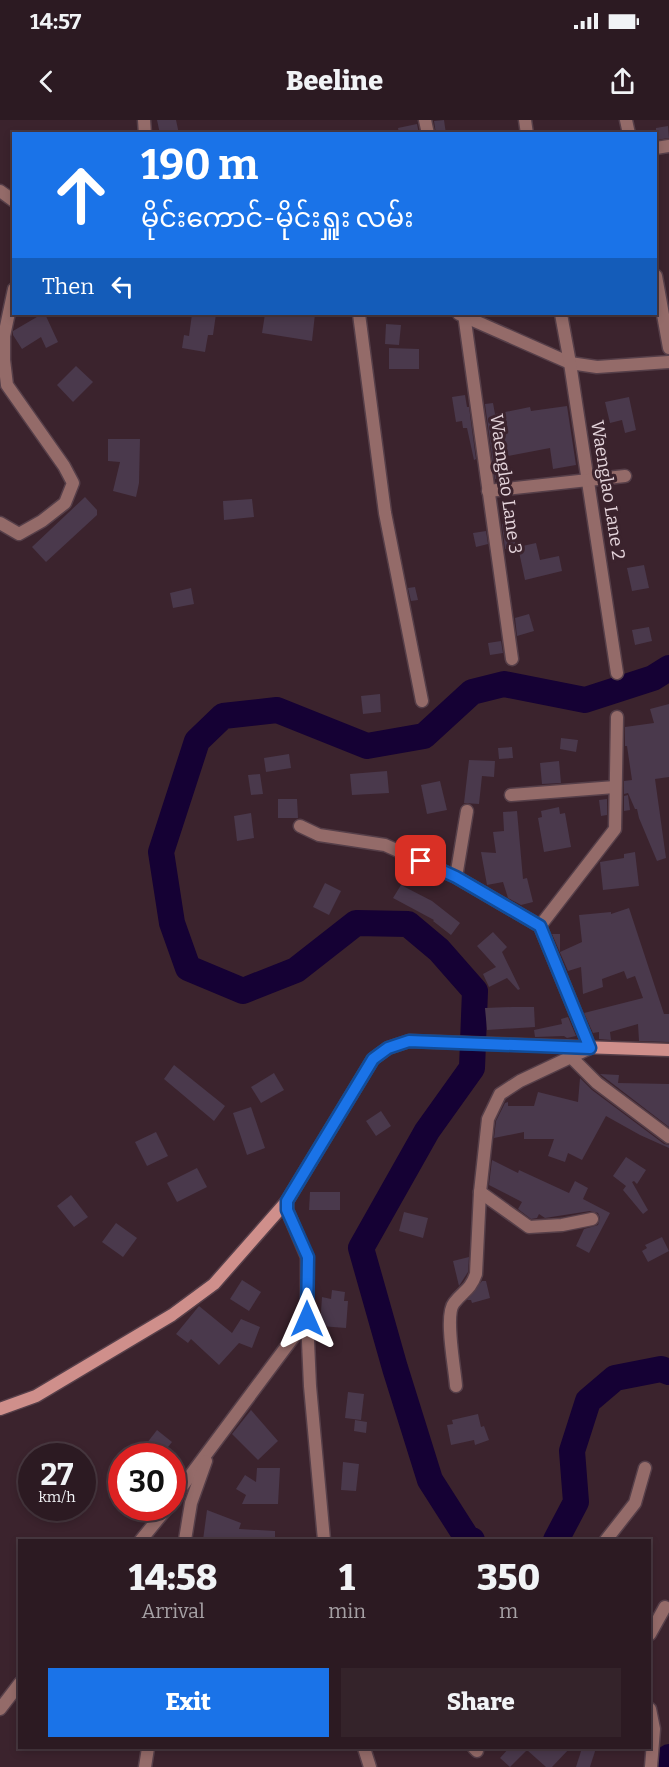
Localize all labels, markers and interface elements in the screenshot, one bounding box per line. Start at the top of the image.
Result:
text: 14:57 [30,8,81,35]
icon: back [30,65,63,98]
text: Beeline [286,65,383,97]
icon: share [606,65,639,98]
text: 190 m [141,140,258,190]
icon: ahead [42,156,120,234]
text: မိုင်းကောင်-မိုင်းရှူး လမ်း [141,202,414,234]
icon: left [106,270,139,303]
text: Then [42,273,94,300]
street label: Waenglao Lane 3 [485,413,527,555]
street label: Waenglao Lane 2 [586,419,630,561]
pin [395,835,446,886]
icon: arrive [404,844,437,877]
position arrow [275,1287,339,1351]
speed limit sign: 30 [108,1443,186,1521]
text: 27 [41,1457,73,1493]
text: km/h [38,1488,76,1506]
text: 14:58 [129,1556,217,1600]
text: 1 [339,1556,355,1600]
text: 350 [477,1556,540,1600]
text: Arrival [141,1599,205,1623]
text: min [328,1599,366,1623]
text: m [499,1599,518,1623]
button: Exit [48,1668,329,1737]
button: Share [341,1668,621,1737]

